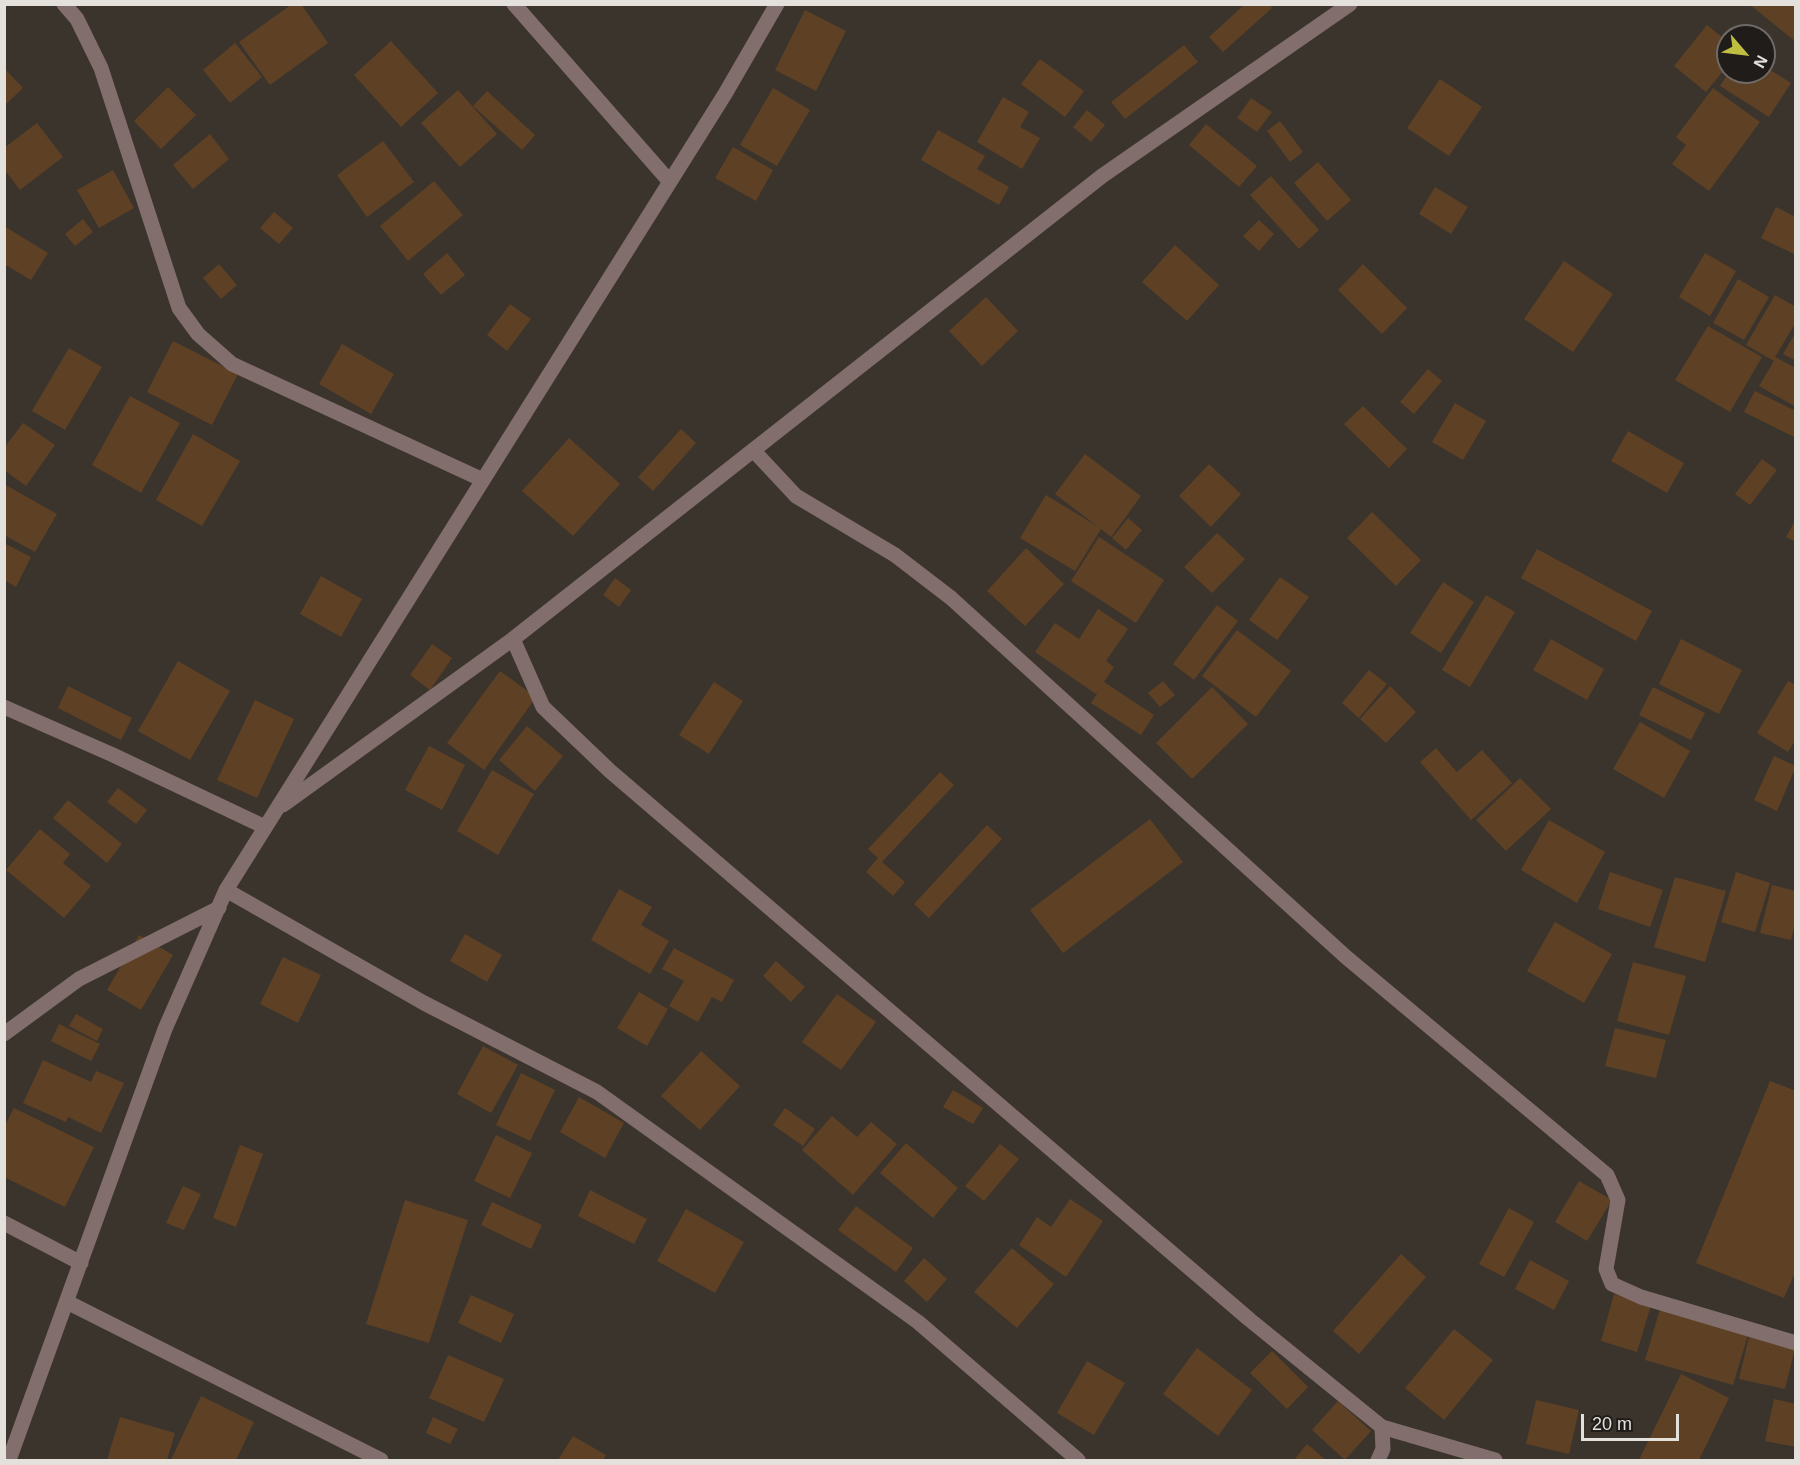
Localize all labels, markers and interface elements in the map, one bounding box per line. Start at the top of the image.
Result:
north arrow [1716,24,1776,84]
text: N [1750,53,1771,71]
scale bar [1584,1402,1682,1440]
text: 20 m [1592,1414,1632,1434]

